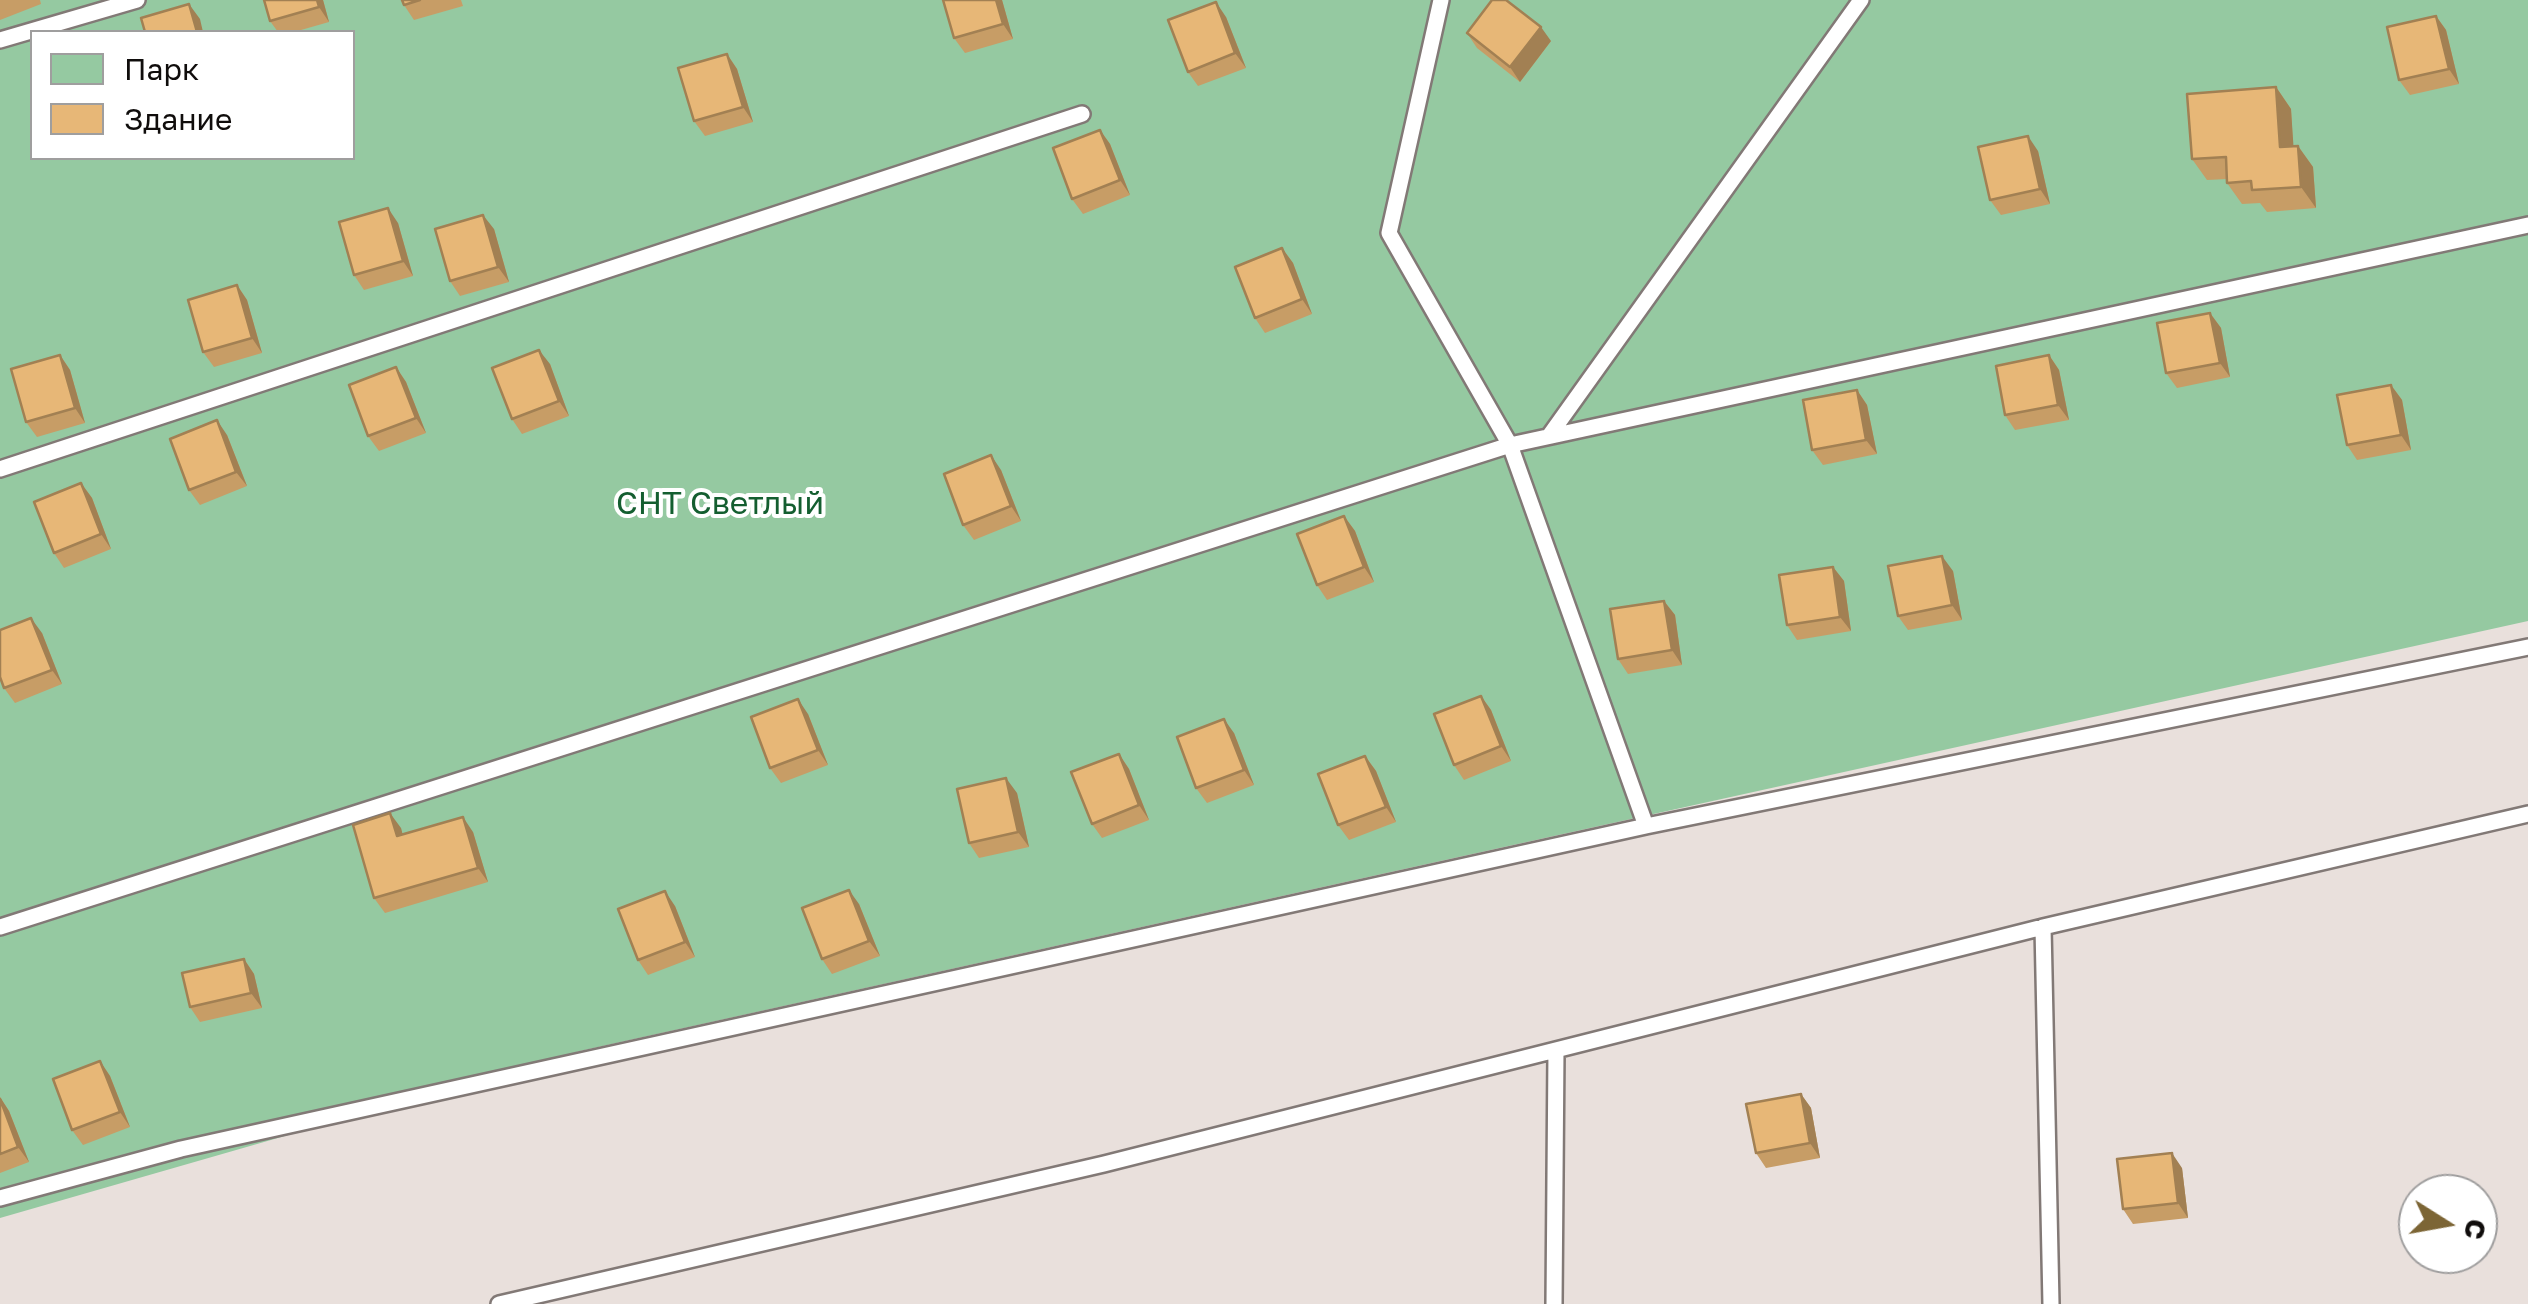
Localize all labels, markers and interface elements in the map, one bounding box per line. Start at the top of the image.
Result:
legend [30,30,355,160]
text: Парк [124,51,199,87]
text: Здание [124,101,232,137]
park label: СНТ Светлый [616,485,824,523]
north arrow [2398,1174,2498,1274]
text: С [2458,1217,2494,1242]

